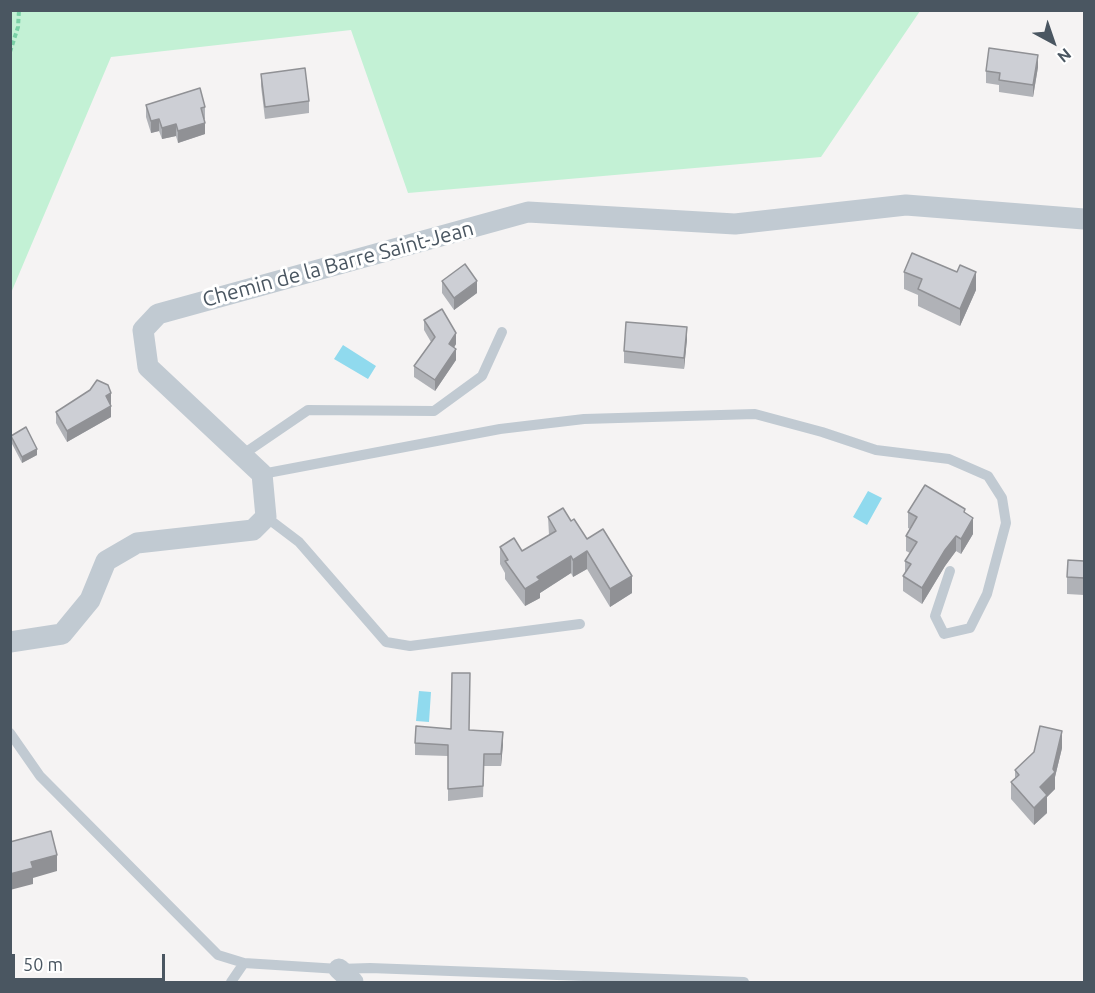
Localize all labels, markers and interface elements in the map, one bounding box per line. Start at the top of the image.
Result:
north arrow [1023,12,1083,72]
text: N [1054,45,1075,67]
street label: Chemin de la Barre Saint-Jean [200,216,476,312]
scale bar [15,942,168,980]
text: 50 m [23,954,63,974]

